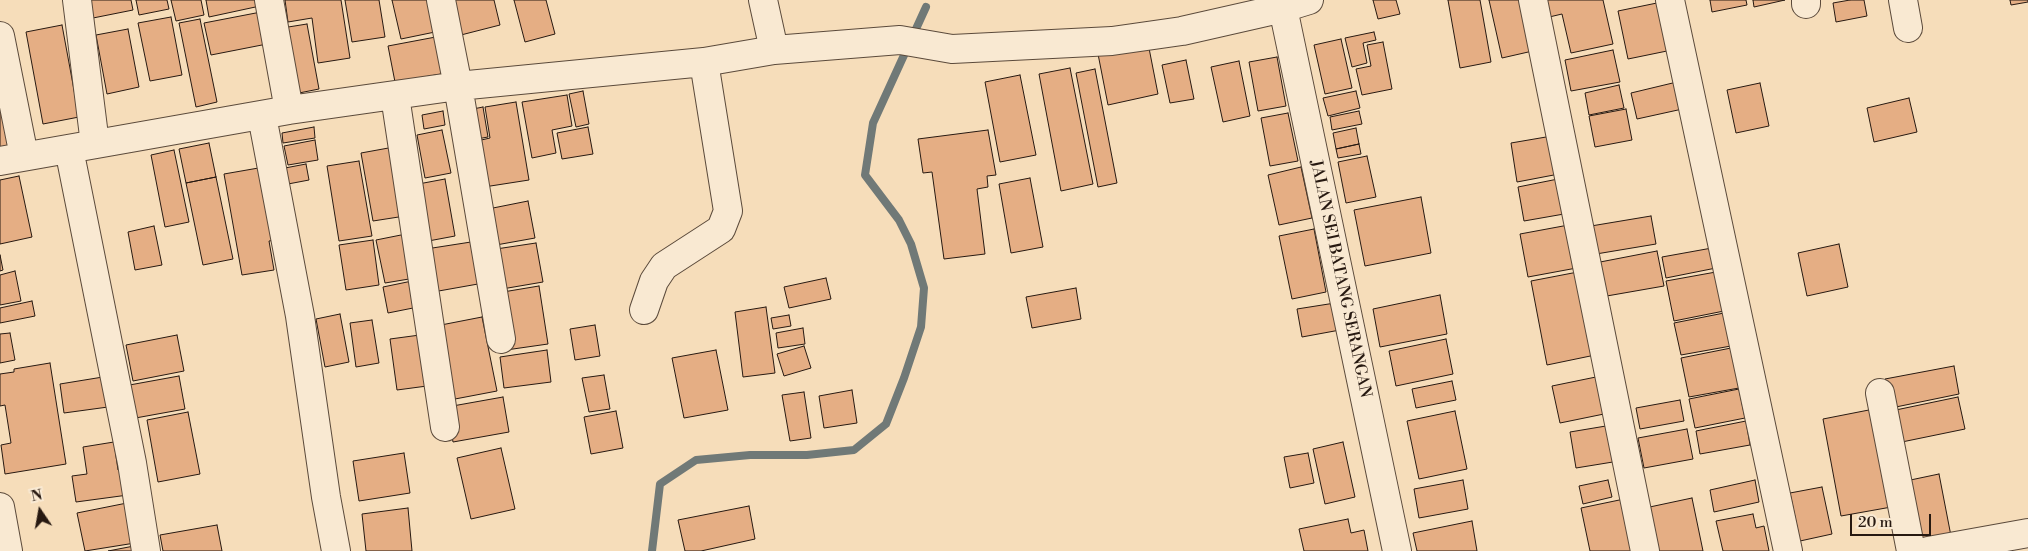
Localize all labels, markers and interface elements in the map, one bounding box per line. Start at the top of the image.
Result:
street label: JALAN SEI BATANG SERANGAN [1305,158,1375,400]
north arrow [15,486,65,536]
text: N [30,486,44,506]
scale bar [1853,504,1934,536]
text: 20 m [1858,513,1893,532]

